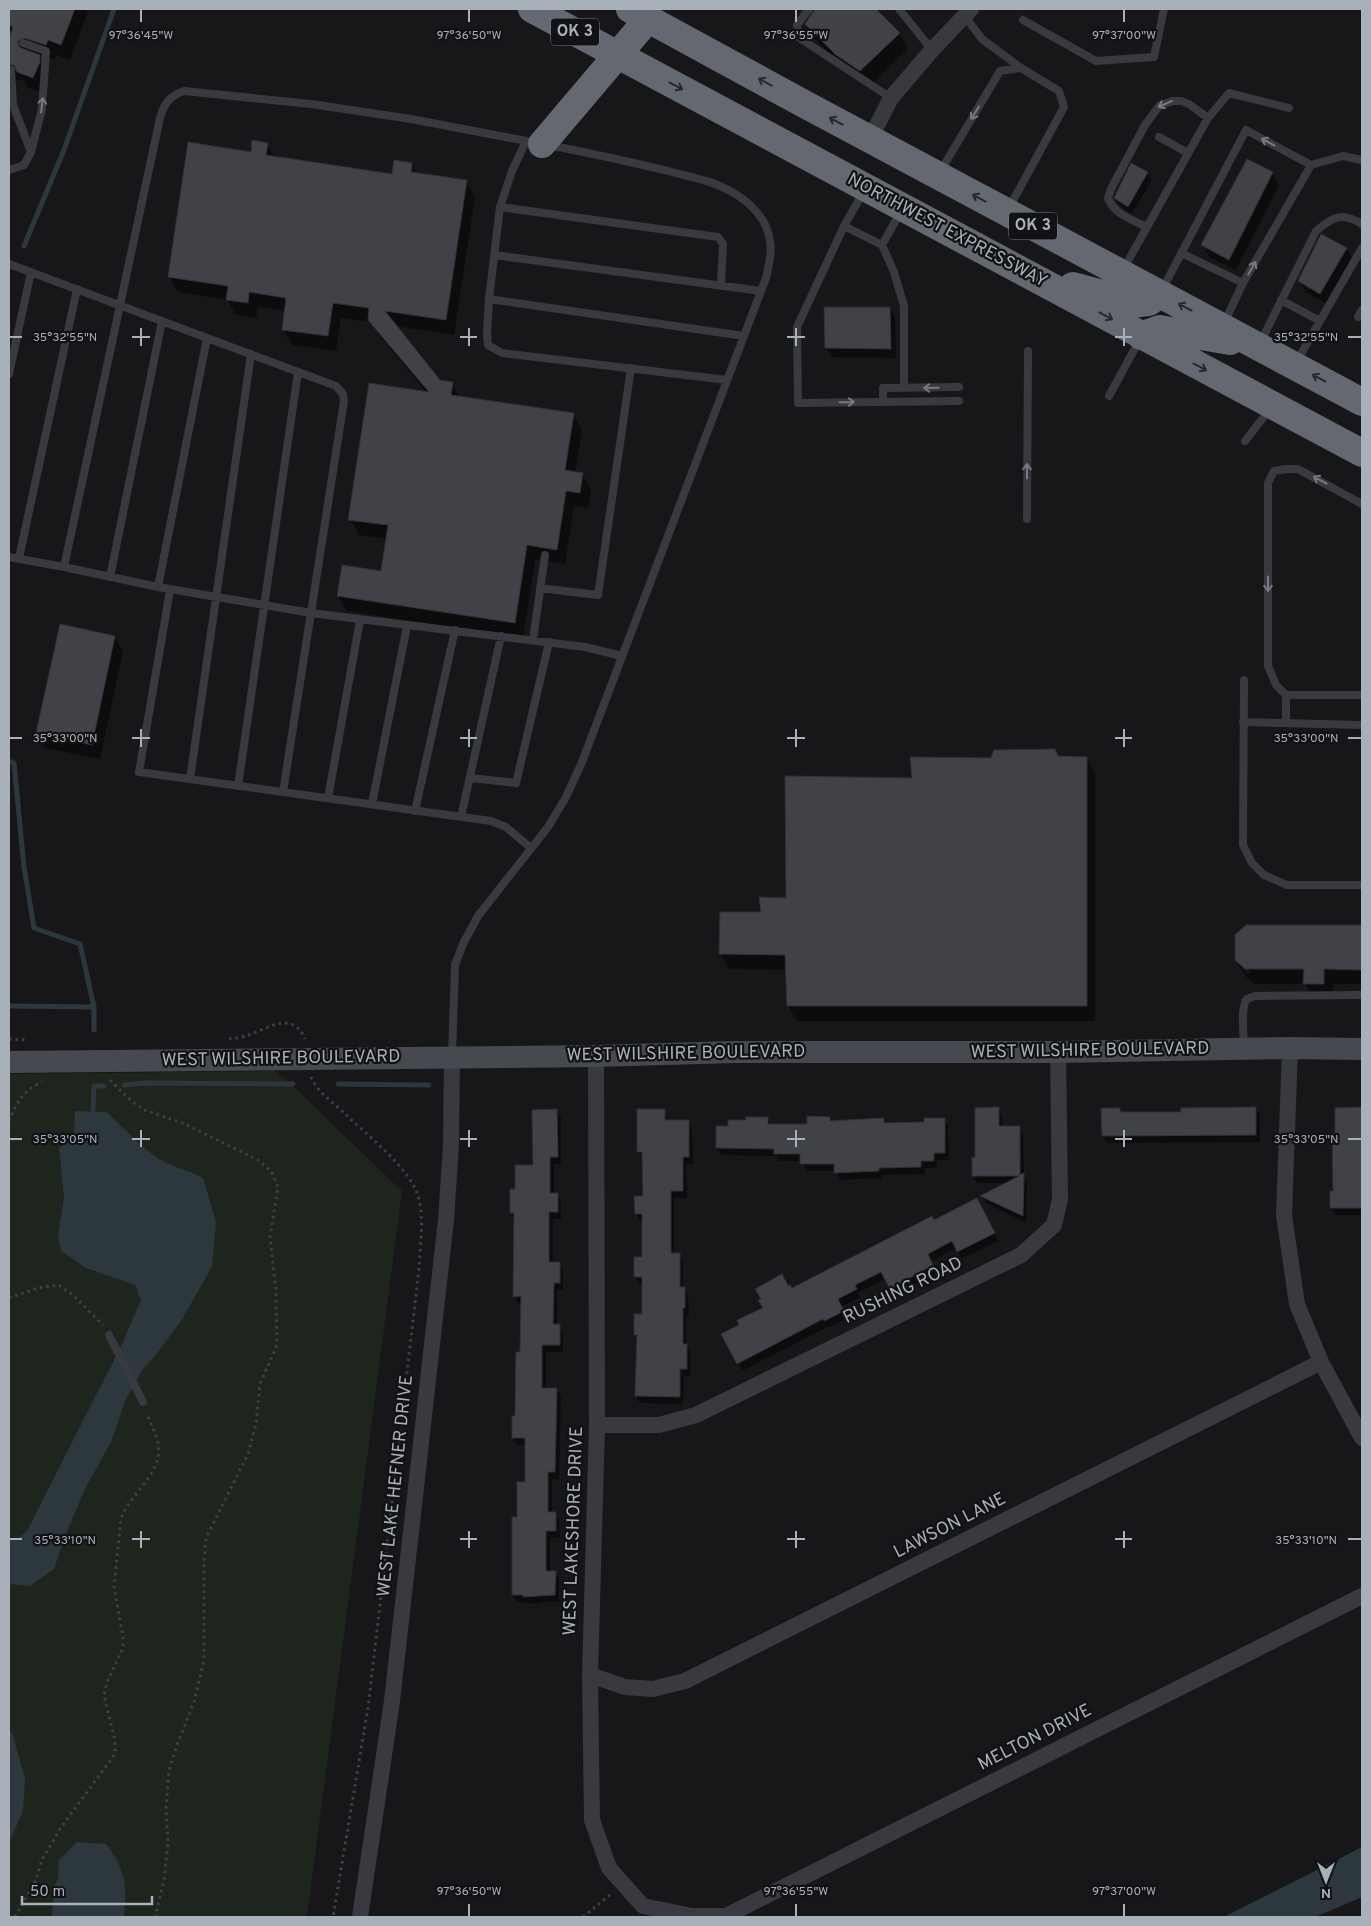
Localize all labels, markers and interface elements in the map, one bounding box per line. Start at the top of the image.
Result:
road number: OK 3 [551,18,599,46]
text: 97°36'45"W [109,28,173,44]
text: 97°36'50"W [437,28,501,44]
text: 97°36'55"W [764,28,828,44]
text: 97°37'00"W [1092,28,1156,44]
one-way arrow [758,77,772,87]
one-way arrow [668,82,683,91]
one-way arrow [37,97,47,113]
one-way arrow [1158,100,1173,110]
one-way arrow [970,105,980,119]
one-way arrow [829,116,844,125]
one-way arrow [1261,137,1276,146]
street label: NORTHWEST EXPRESSWAY [843,168,1051,294]
one-way arrow [972,193,987,203]
road number: OK 3 [1009,212,1057,240]
one-way arrow [1247,261,1257,275]
one-way arrow [1177,302,1192,312]
one-way arrow [1098,312,1113,321]
text: 35°32'55"N [33,330,97,346]
text: 35°32'55"N [1274,330,1338,346]
one-way arrow [1192,363,1207,372]
one-way arrow [1312,373,1327,383]
one-way arrow [924,383,940,393]
one-way arrow [838,397,855,407]
one-way arrow [1022,463,1032,479]
one-way arrow [1312,475,1327,485]
one-way arrow [1263,576,1273,592]
text: 35°33'00"N [32,731,98,747]
text: 35°33'00"N [1273,731,1339,747]
street label: WEST WILSHIRE BOULEVARD [970,1037,1210,1065]
street label: WEST WILSHIRE BOULEVARD [566,1040,806,1068]
street label: WEST WILSHIRE BOULEVARD [161,1045,401,1073]
text: 35°33'05"N [32,1132,98,1148]
text: 35°33'05"N [1273,1132,1339,1148]
street label: RUSHING ROAD [839,1252,967,1330]
street label: WEST LAKE HEFNER DRIVE [373,1374,419,1598]
street label: WEST LAKESHORE DRIVE [559,1426,589,1636]
street label: LAWSON LANE [890,1488,1010,1564]
text: 35°33'10"N [34,1533,96,1549]
text: 35°33'10"N [1275,1533,1337,1549]
street label: MELTON DRIVE [974,1699,1096,1777]
north arrow [1301,1856,1351,1906]
scale bar [22,1874,152,1906]
text: 50 m [30,1883,65,1902]
text: 97°36'50"W [437,1884,501,1900]
text: 97°36'55"W [764,1884,828,1900]
text: 97°37'00"W [1092,1884,1156,1900]
text: N [1321,1884,1331,1901]

